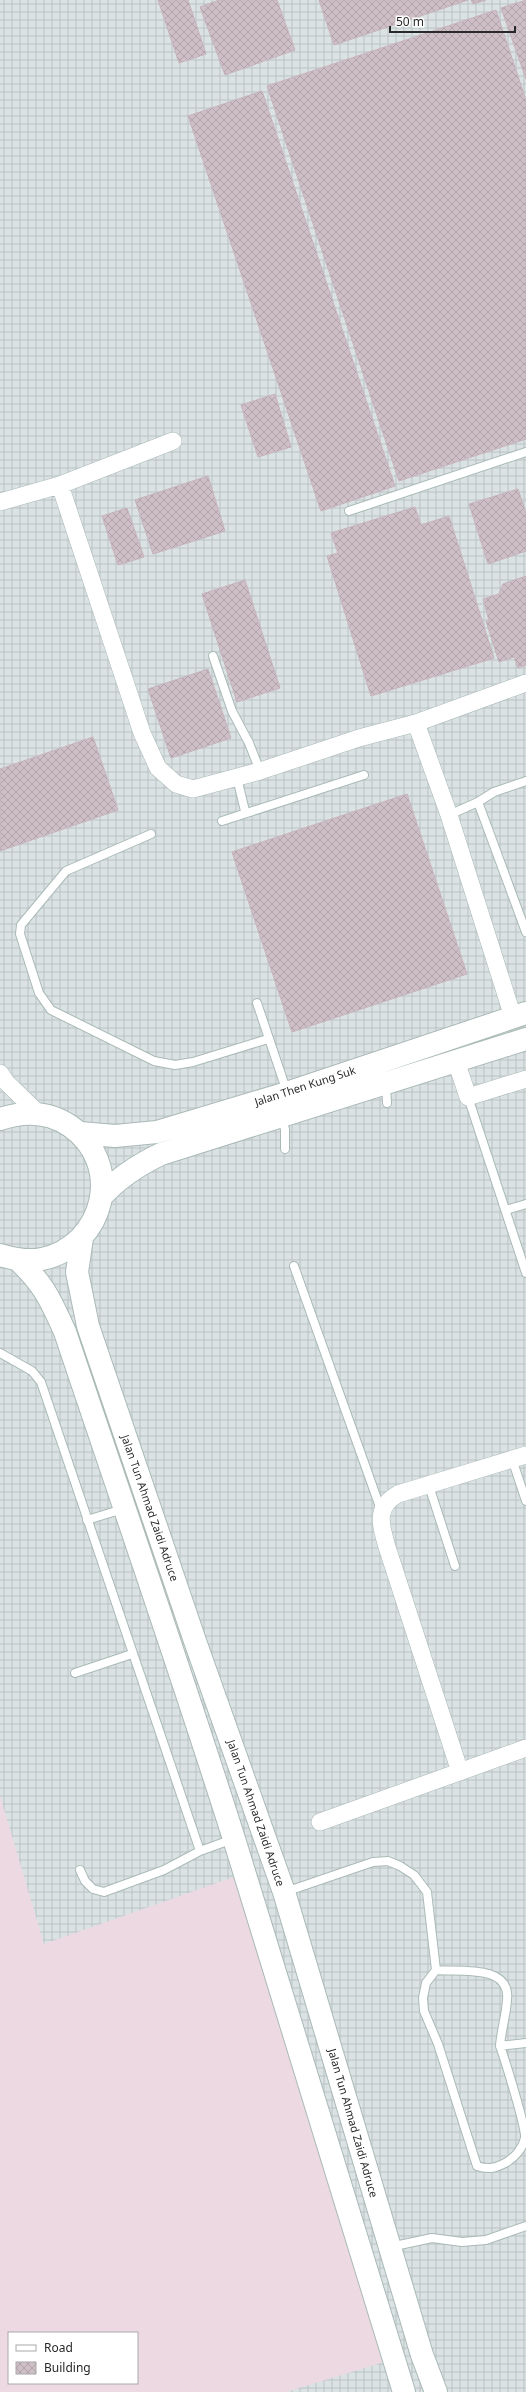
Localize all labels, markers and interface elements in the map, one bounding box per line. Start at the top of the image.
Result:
scale bar [390,8,515,34]
text: 50 m [396,13,424,30]
street label: Jalan Then Kung Suk [251,1062,357,1109]
street label: Jalan Tun Ahmad Zaidi Adruce [118,1432,183,1583]
street label: Jalan Tun Ahmad Zaidi Adruce [224,1737,289,1888]
street label: Jalan Tun Ahmad Zaidi Adruce [325,2046,382,2199]
legend [8,2332,138,2384]
text: Road [44,2339,73,2356]
text: Building [44,2359,91,2376]

